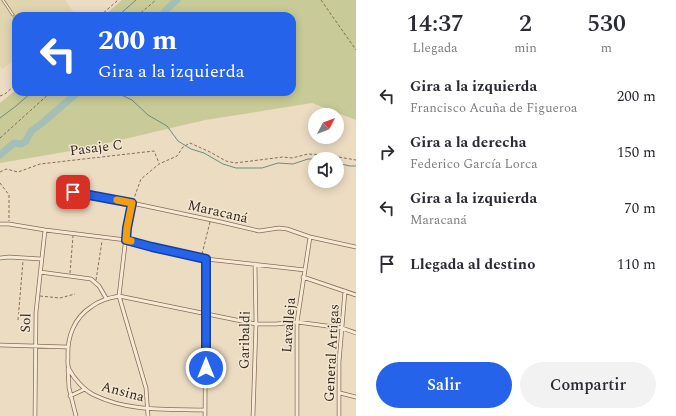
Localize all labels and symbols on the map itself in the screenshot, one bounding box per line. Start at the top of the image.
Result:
north arrow [308,108,344,144]
street label: Pasaje C [68,134,124,161]
pin [56,175,90,209]
street label: Maracaná [186,194,250,229]
street label: Lavalleja [276,297,301,353]
street label: General Artigas [318,303,345,403]
street label: Garibaldi [233,311,256,369]
street label: Sol [15,313,36,333]
position arrow [185,347,227,389]
street label: Ansina [99,376,147,407]

